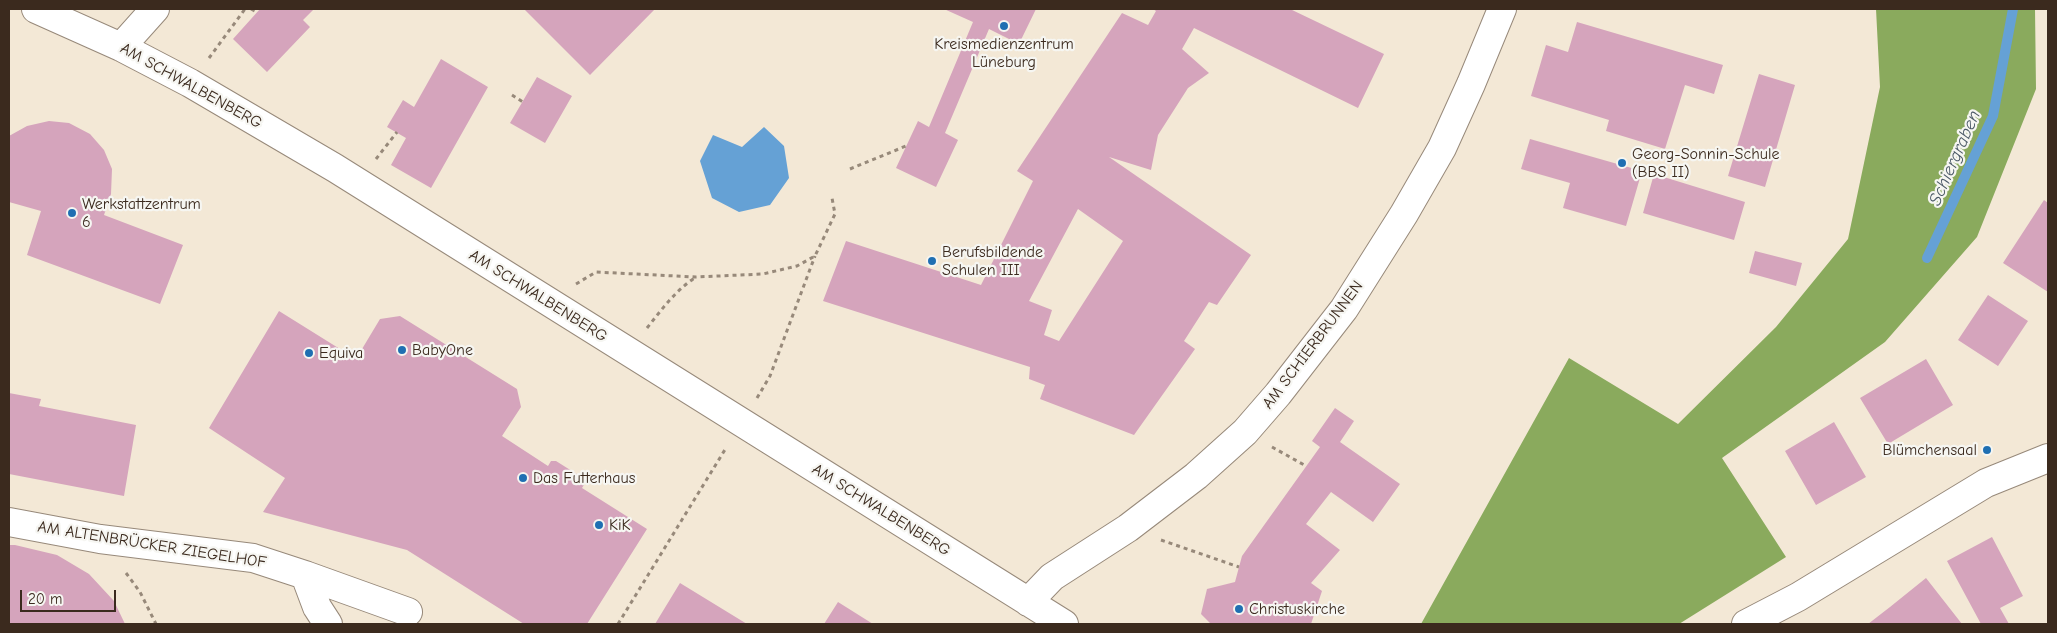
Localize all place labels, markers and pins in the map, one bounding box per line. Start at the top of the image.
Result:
marker: Kreismedienzentrum Lüneburg [998,20,1010,32]
place label: Kreismedienzentrum Lüneburg [934,34,1074,72]
place label: Georg-Sonnin-Schule (BBS II) [1632,144,1779,182]
marker: Georg-Sonnin-Schule (BBS II) [1616,157,1628,169]
place label: Werkstattzentrum 6 [82,194,201,232]
marker: Werkstattzentrum 6 [66,207,78,219]
place label: Berufsbildende Schulen III [942,242,1043,280]
marker: Berufsbildende Schulen III [926,255,938,267]
place label: BabyOne [412,340,473,360]
place label: Equiva [319,343,363,363]
marker: BabyOne [396,344,408,356]
marker: Equiva [303,347,315,359]
place label: Blümchensaal [1882,440,1977,460]
marker: Blümchensaal [1981,444,1993,456]
place label: Das Futterhaus [533,468,635,488]
marker: Das Futterhaus [517,472,529,484]
place label: KiK [609,515,631,535]
marker: KiK [593,519,605,531]
place label: Christuskirche [1249,599,1345,619]
marker: Christuskirche [1233,603,1245,615]

